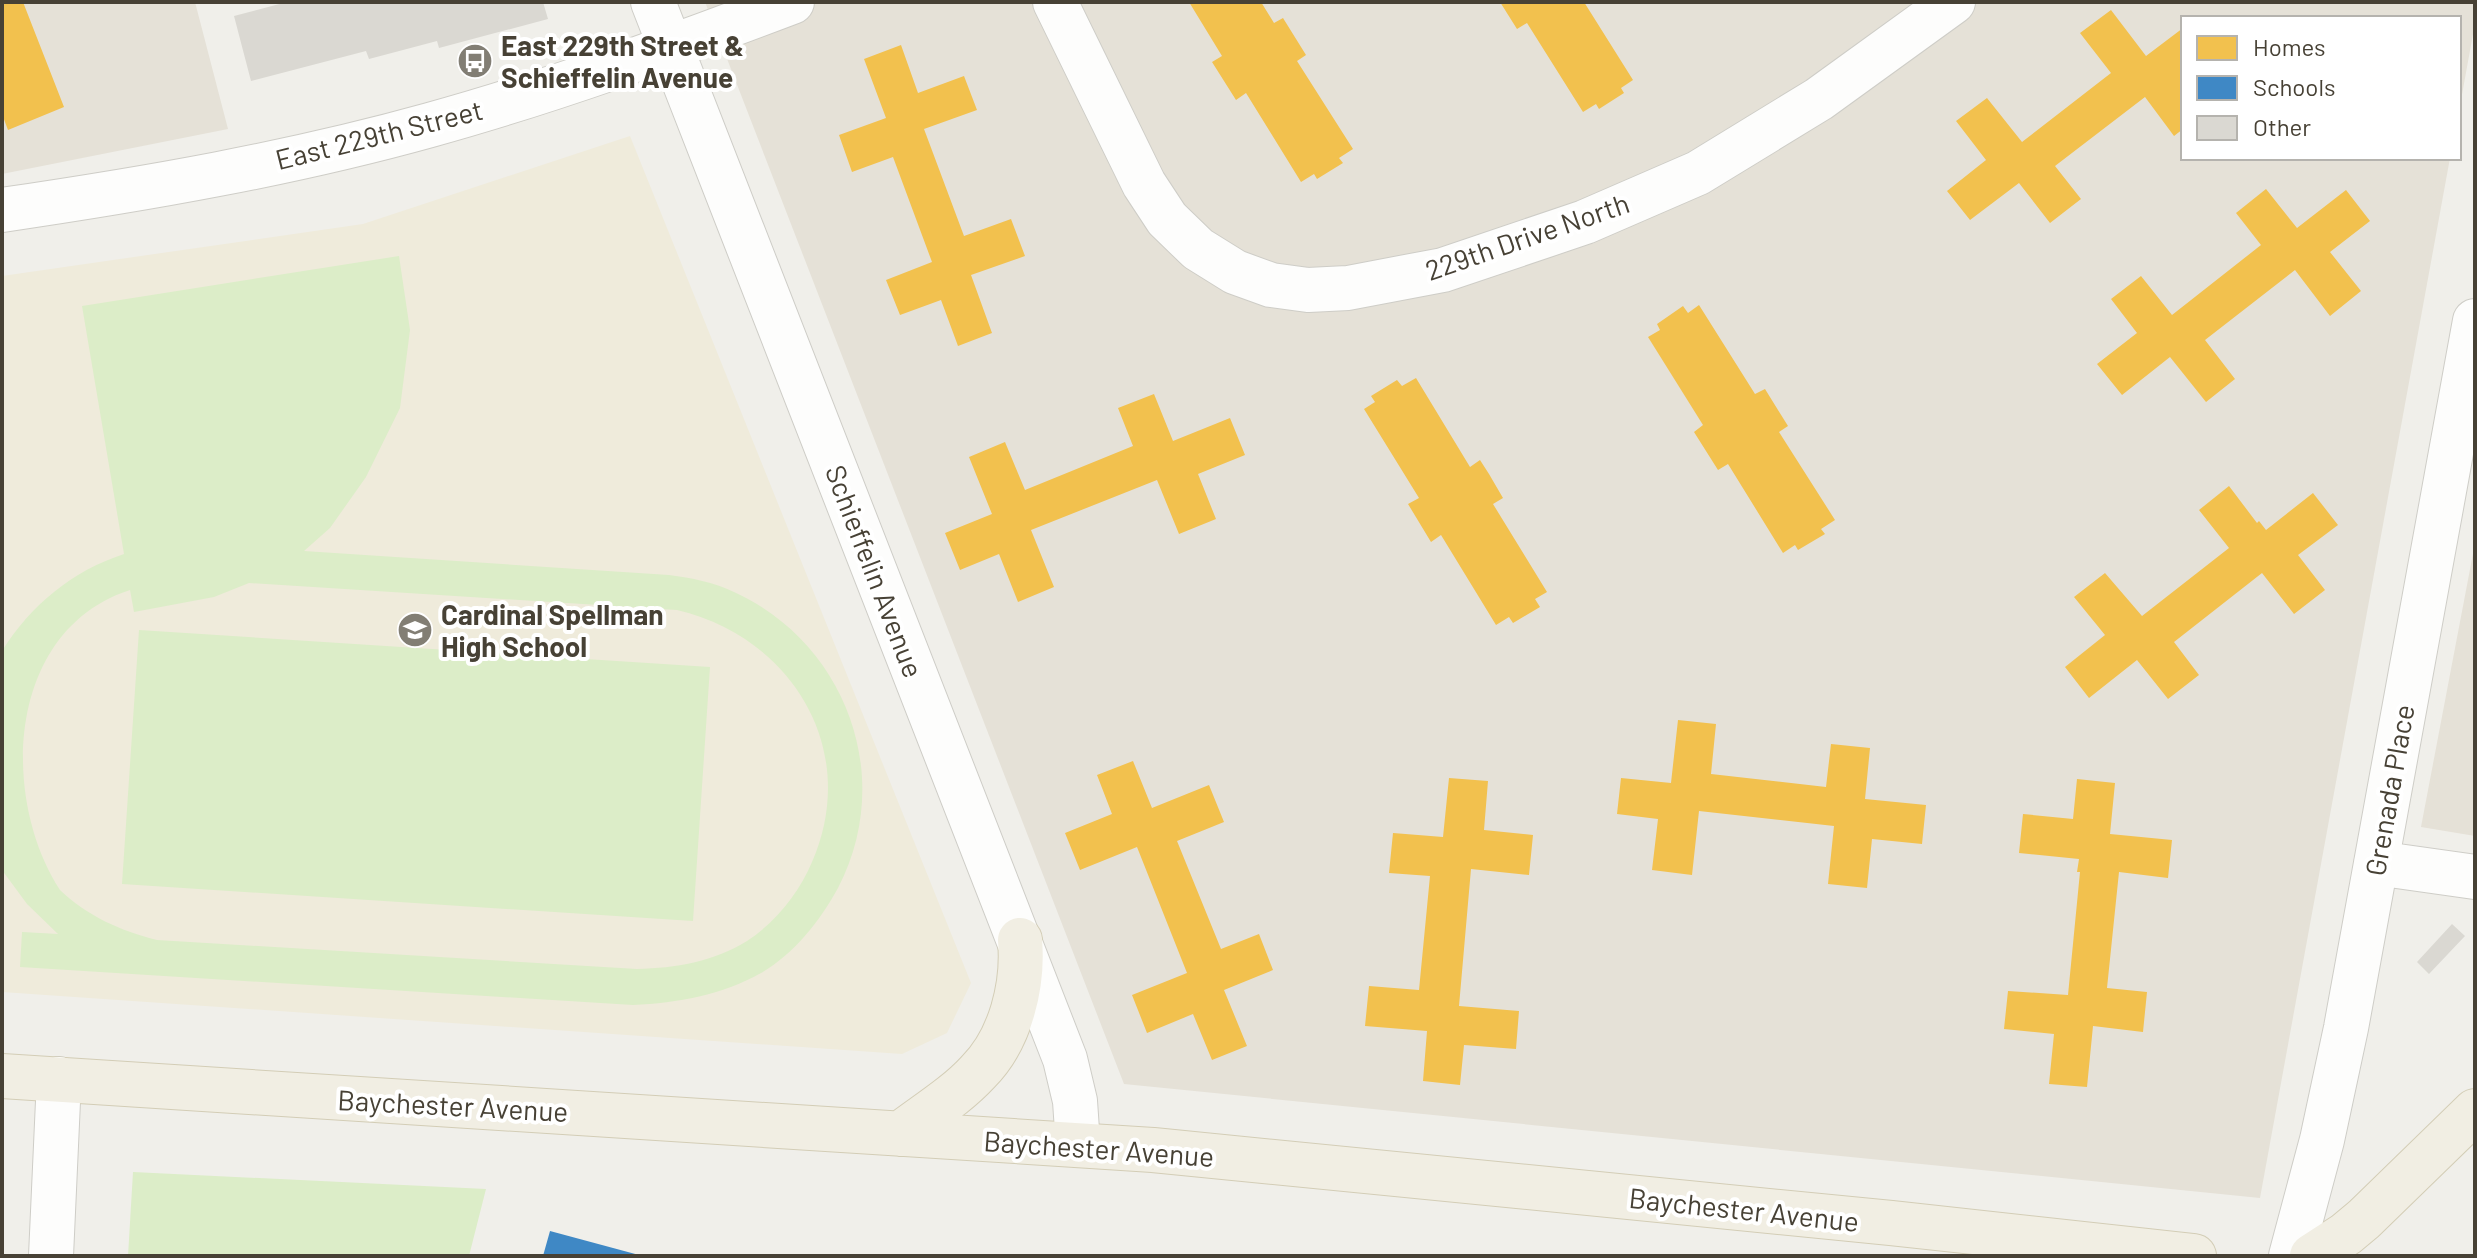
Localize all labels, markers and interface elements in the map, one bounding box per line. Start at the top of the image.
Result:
legend [2181,16,2461,160]
place label: East 229th Street & Schieffelin Avenue [501,28,744,94]
text: Homes [2253,32,2326,61]
bus stop icon: East 229th Street & Schieffelin Avenue [456,42,494,80]
text: Schools [2253,72,2336,101]
street label: East 229th Street [272,92,486,176]
text: Other [2253,112,2311,141]
street label: 229th Drive North [1421,185,1633,287]
street label: Schieffelin Avenue [819,460,931,682]
place label: Cardinal Spellman High School [441,597,664,663]
school or university icon: Cardinal Spellman High School [396,611,434,649]
street label: Grenada Place [2357,702,2421,878]
street label: Baychester Avenue [337,1082,569,1128]
street label: Baychester Avenue [983,1123,1215,1173]
street label: Baychester Avenue [1627,1180,1861,1238]

